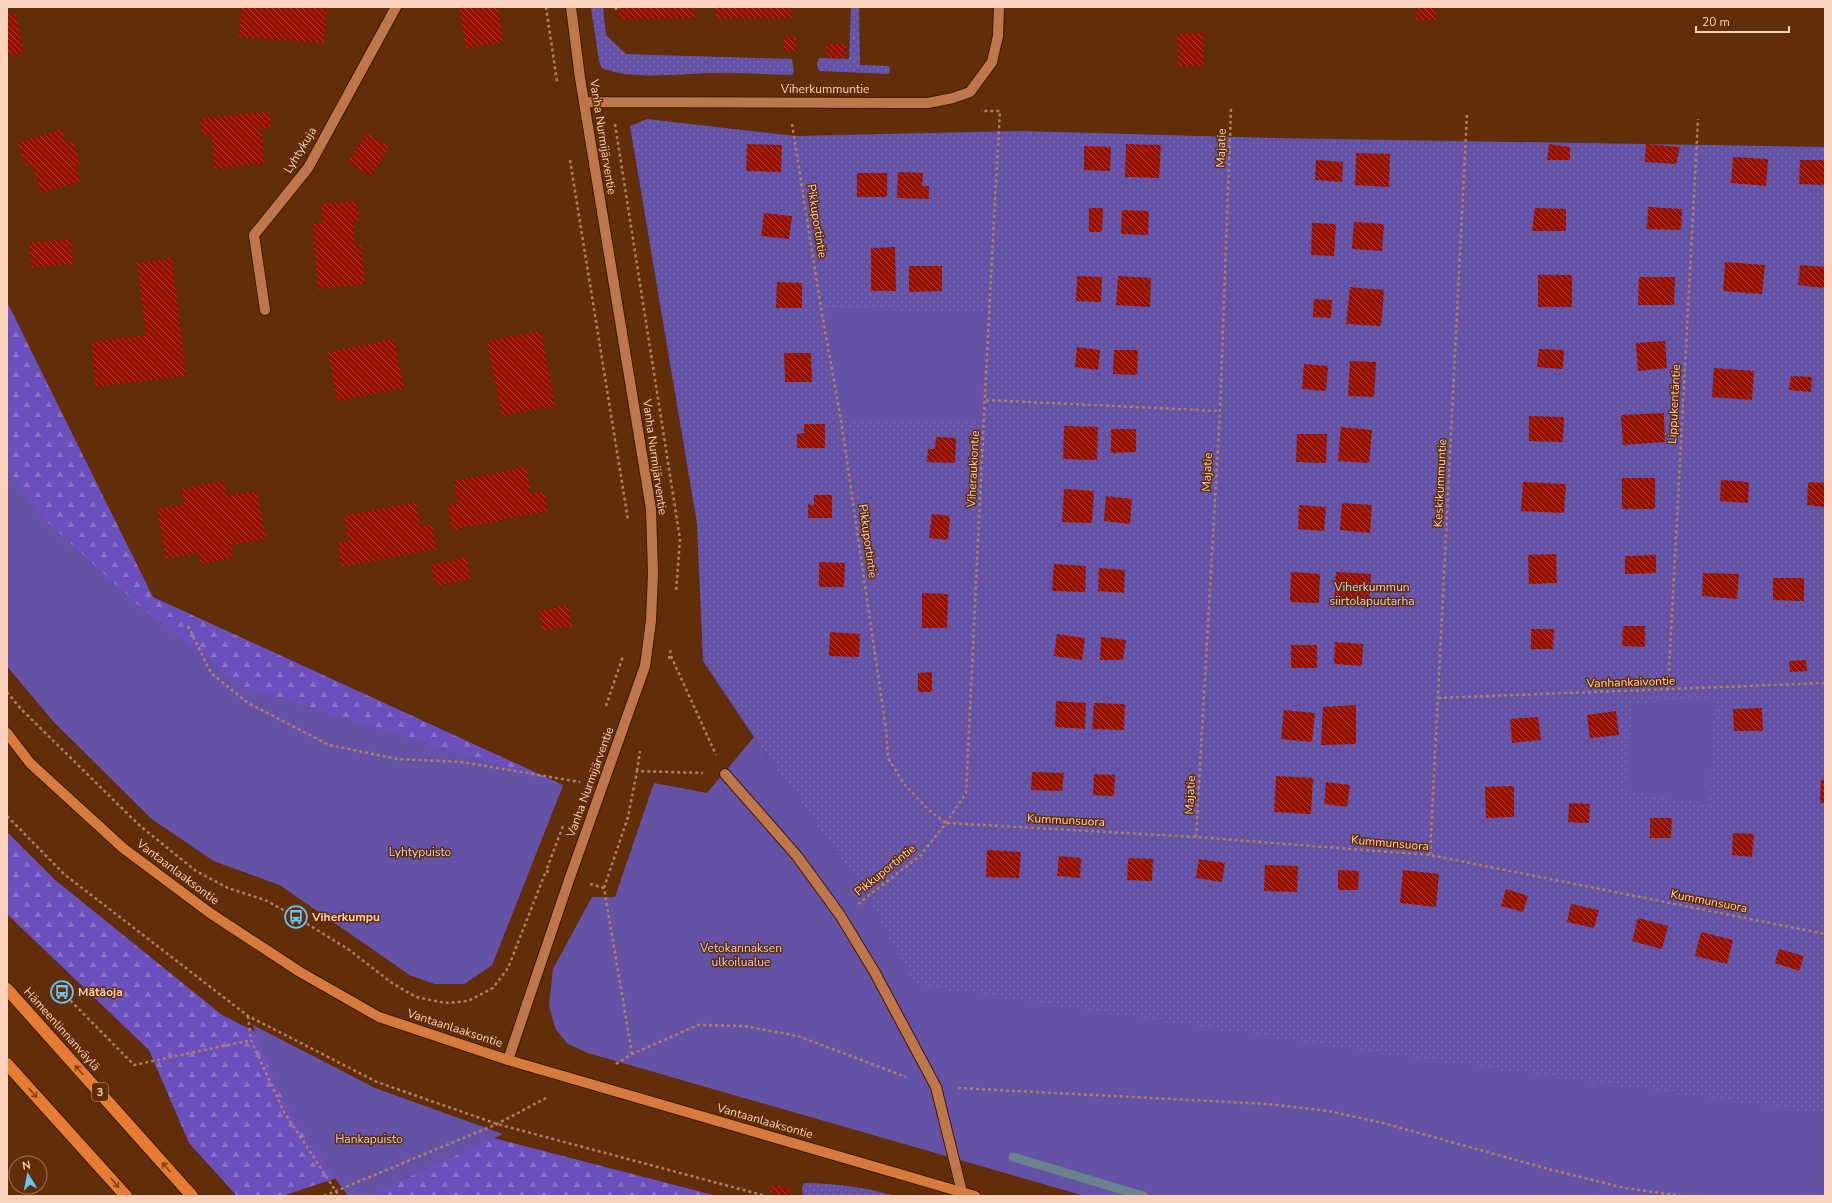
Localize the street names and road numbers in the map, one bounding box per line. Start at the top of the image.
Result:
street label: Vanha Nurmijärventie [586,77,620,196]
street label: Viherkummuntie [780,81,869,97]
street label: Lyhtykuja [280,124,320,176]
street label: Majatie [1212,128,1230,168]
street label: Pikkuportintie [803,183,831,259]
street label: Lippukentäntie [1664,364,1684,444]
street label: Vanha Nurmijärventie [639,397,671,516]
street label: Viheraukiontie [963,430,983,509]
street label: Keskikummuntie [1430,438,1450,528]
street label: Majatie [1198,452,1216,492]
street label: Pikkuportintie [855,503,881,579]
street label: Vanhankaivontie [1585,672,1676,692]
street label: Vanha Nurmijärventie [562,725,617,840]
street label: Majatie [1181,775,1199,815]
street label: Kummunsuora [1027,810,1105,830]
street label: Kummunsuora [1350,832,1430,854]
street label: Vantaanlaaksontie [133,835,222,908]
street label: Pikkuportintie [851,840,919,900]
street label: Kummunsuora [1669,886,1749,916]
street label: Hämeenlinnanväylä [20,984,104,1074]
street label: Vantaanlaaksontie [404,1005,505,1051]
road number: 3 [92,1083,108,1101]
street label: Vantaanlaaksontie [714,1099,815,1142]

